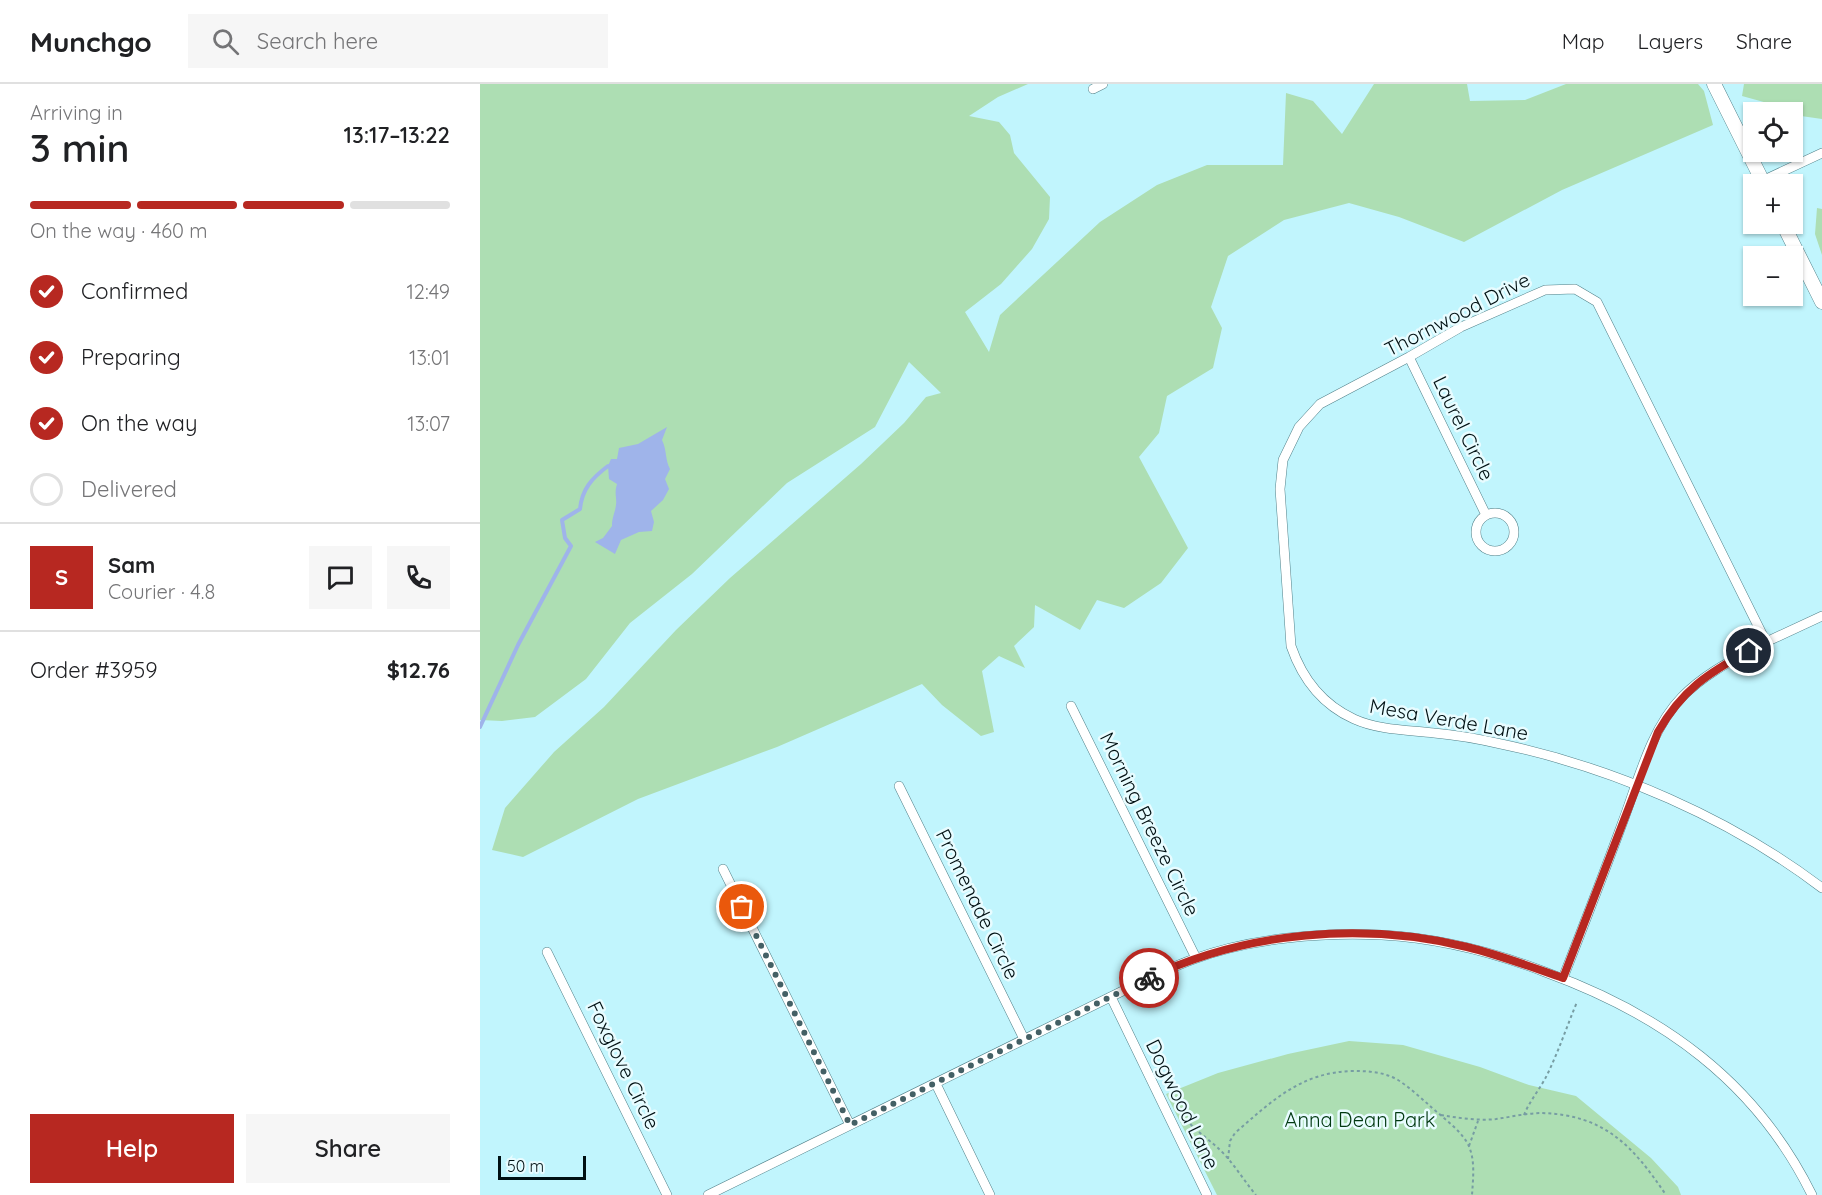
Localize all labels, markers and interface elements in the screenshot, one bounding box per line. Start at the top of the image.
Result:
search box [188,14,608,68]
text: Munchgo [30,24,152,59]
icon: search [209,25,242,58]
text: Search here [257,27,378,55]
text: Map [1562,28,1605,54]
text: Layers [1638,28,1703,54]
text: Share [1736,28,1792,54]
text: Arriving in [30,100,123,125]
map controls [1743,102,1803,306]
button: locate [1743,102,1803,162]
text: 13:17–13:22 [344,121,450,149]
text: 3 min [30,123,129,172]
button: + [1743,174,1803,234]
text: On the way · 460 m [30,218,208,243]
button: − [1743,246,1803,306]
street label: Thornwood Drive [1380,267,1534,361]
icon: check [30,275,63,308]
text: Confirmed [81,277,188,305]
text: 12:49 [406,279,450,304]
icon: check [30,341,63,374]
text: Preparing [81,343,181,371]
text: 13:01 [409,345,450,370]
street label: Laurel Circle [1428,372,1500,484]
icon: check [30,407,63,440]
text: On the way [81,409,197,437]
text: 13:07 [407,411,450,436]
text: Delivered [81,475,177,503]
button: chat [309,546,372,609]
button: phone [387,546,450,609]
text: Sam [108,551,155,579]
text: S [55,563,68,591]
text: Courier · 4.8 [108,579,215,604]
pin [1723,625,1774,676]
icon: home [1732,634,1765,667]
text: Order #3959 [30,656,158,684]
text: $12.76 [387,656,450,684]
street label: Mesa Verde Lane [1368,693,1530,745]
street label: Morning Breeze Circle [1095,728,1205,920]
street label: Promenade Circle [931,825,1025,983]
pin [716,881,767,932]
icon: bag [725,890,758,923]
courier [1119,948,1179,1008]
icon: bike [1133,962,1166,995]
street label: Foxglove Circle [582,997,666,1133]
street label: Dogwood Lane [1141,1035,1225,1173]
park label: Anna Dean Park [1284,1107,1436,1132]
button: Help [30,1114,234,1183]
button: Share [246,1114,450,1183]
scale bar [498,1153,586,1180]
text: 50 m [507,1156,544,1176]

